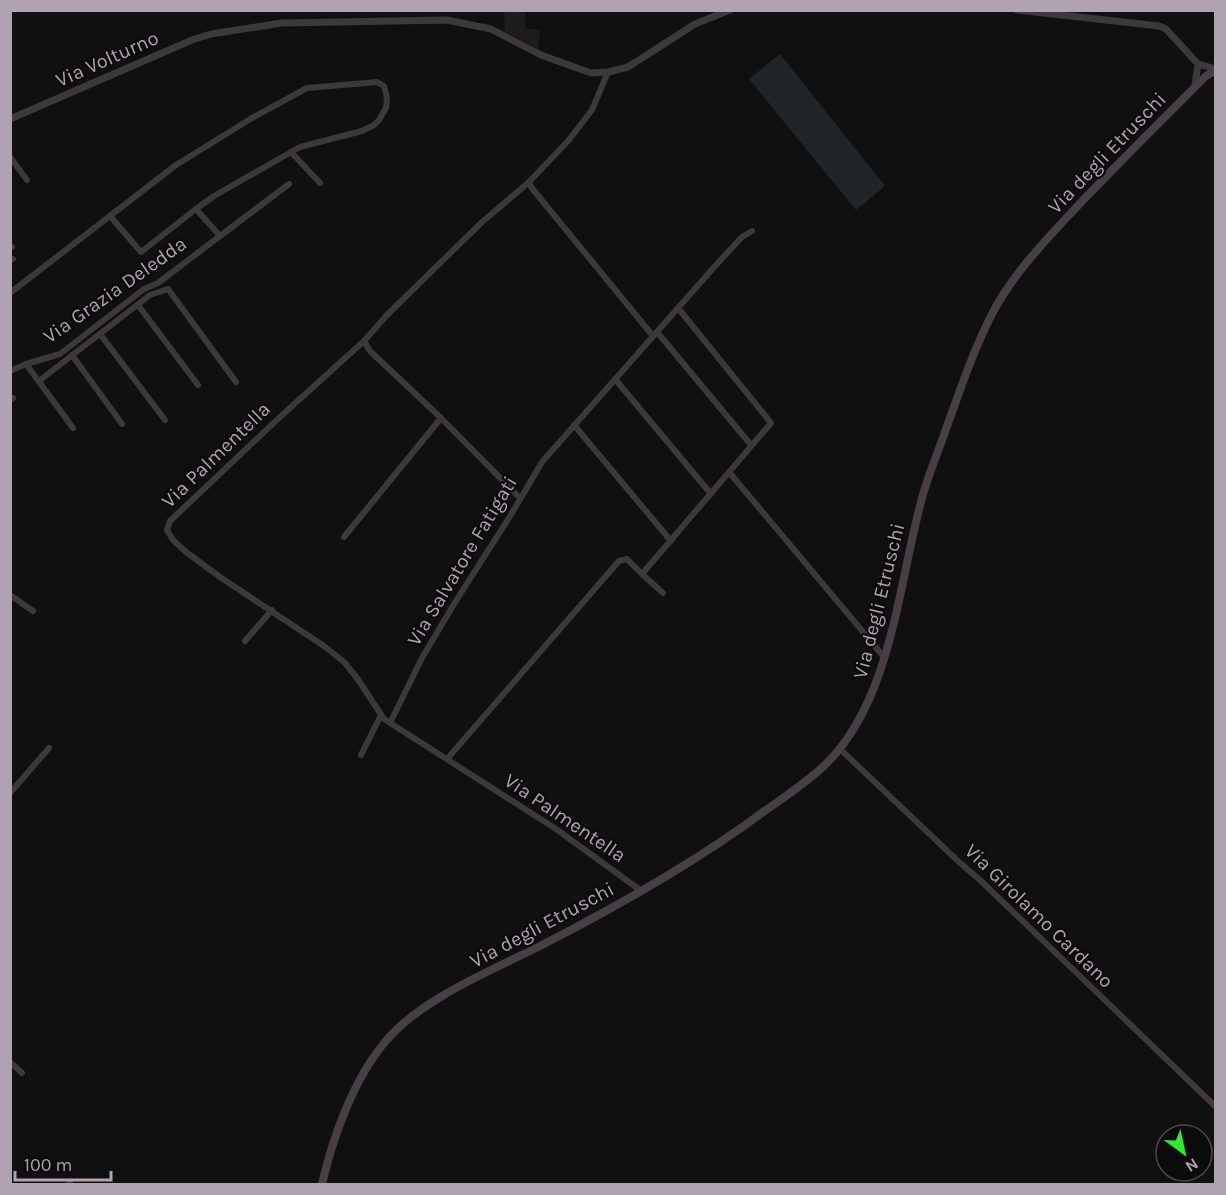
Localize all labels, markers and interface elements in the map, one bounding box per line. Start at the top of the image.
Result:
street label: Via Volturno [52,26,162,92]
street label: Via degli Etruschi [1043,88,1171,218]
street label: Via Grazia Deledda [39,232,191,348]
street label: Via Palmentella [157,398,275,512]
street label: Via Salvatore Fatigati [402,472,522,650]
street label: Via degli Etruschi [849,521,909,681]
street label: Via Palmentella [500,769,630,867]
street label: Via Girolamo Cardano [960,839,1118,993]
street label: Via degli Etruschi [466,877,618,973]
north arrow [1154,1123,1214,1183]
scale bar [15,1144,111,1182]
text: 100 m [24,1154,72,1176]
text: N [1182,1154,1202,1176]

